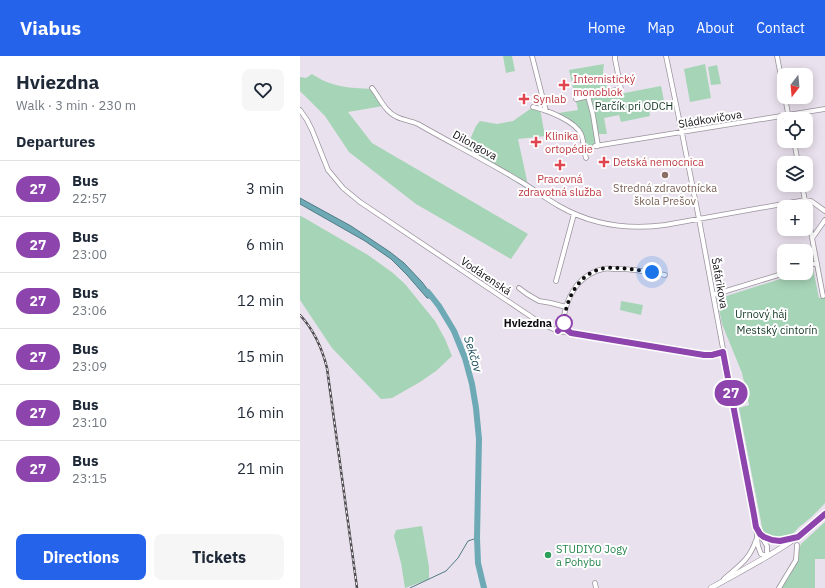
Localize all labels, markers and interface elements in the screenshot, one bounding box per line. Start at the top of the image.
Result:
text: Viabus [20,16,81,40]
text: Home [588,19,625,37]
text: Map [647,19,674,37]
text: About [696,19,734,37]
text: Contact [756,19,805,37]
north arrow [777,68,813,104]
map controls [777,68,813,280]
button: heart [242,69,284,111]
text: Hviezdna [16,70,99,94]
place label: Internistický monoblok [573,72,636,99]
marker: Internistický monoblok [558,79,570,91]
place label: Synlab [533,92,566,106]
marker: Synlab [518,93,530,105]
text: Walk · 3 min · 230 m [16,97,136,114]
park label: Parčík pri ODCH [595,99,673,113]
street label: Sládkovičova [677,107,743,131]
button: locate [777,112,813,148]
street label: Dilongova [450,127,500,163]
place label: Klinika ortopédie [545,129,593,156]
text: Departures [16,132,95,151]
marker: Klinika ortopédie [530,136,542,148]
place label: Detská nemocnica [613,155,704,169]
marker: Detská nemocnica [598,156,610,168]
button: layers [777,156,813,192]
marker: Pracovná zdravotná služba [554,159,566,171]
marker: Stredná zdravotnícka škola Prešov [660,170,670,180]
text: Bus [72,171,99,190]
place label: Pracovná zdravotná služba [518,172,602,199]
text: 3 min [246,179,284,198]
text: 27 [30,180,46,198]
place label: Stredná zdravotnícka škola Prešov [613,181,717,208]
text: 22:57 [72,190,107,207]
button: + [777,200,813,236]
text: Bus [72,227,99,246]
text: 6 min [246,235,284,254]
text: 27 [30,236,46,254]
button: − [777,244,813,280]
text: 23:00 [72,246,107,263]
street label: Vodárenská [458,254,514,298]
street label: Šafárikova [709,256,731,310]
your location [642,262,662,282]
text: Bus [72,283,99,302]
text: 12 min [237,291,284,310]
text: 27 [30,292,46,310]
text: 23:06 [72,302,107,319]
park label: Urnový háj [735,307,787,321]
marker: Hviezdna [555,314,573,332]
place label: Hviezdna [504,316,552,330]
park label: Mestský cintorín [737,323,817,337]
water label: Sekčov [461,334,486,375]
text: Bus [72,339,99,358]
text: 15 min [237,347,284,366]
text: 27 [30,348,46,366]
text: 23:09 [72,358,107,375]
line badge: 27 [713,380,749,406]
text: 27 [723,384,739,402]
text: Bus [72,395,99,414]
text: 16 min [237,403,284,422]
text: 27 [30,404,46,422]
text: 23:10 [72,414,107,431]
text: Bus [72,451,99,470]
text: 21 min [237,459,284,478]
text: 27 [30,460,46,478]
text: 23:15 [72,470,107,487]
button: Directions [16,534,146,580]
button: Tickets [154,534,284,580]
place label: STUDIYO Jogy a Pohybu [556,542,628,569]
marker: STUDIYO Jogy a Pohybu [543,550,553,560]

